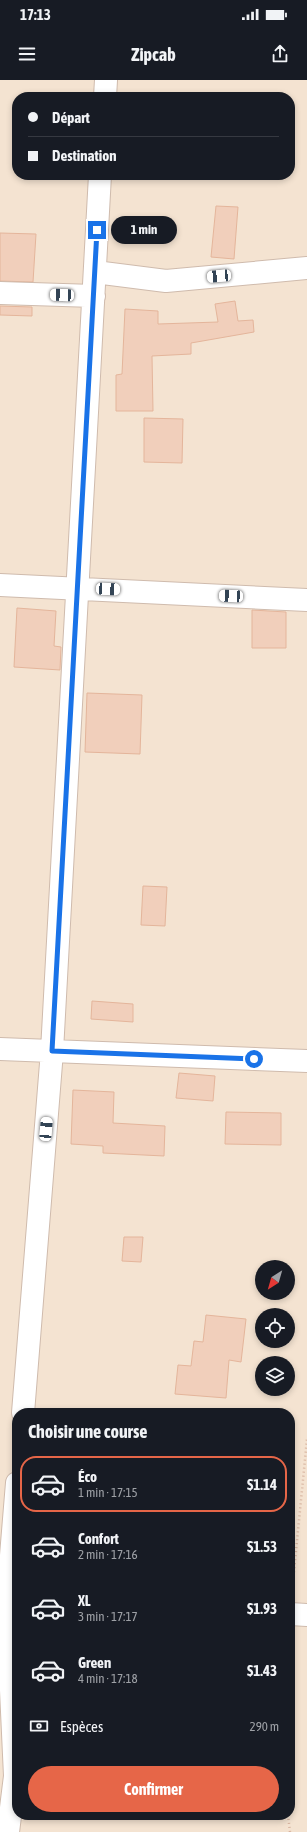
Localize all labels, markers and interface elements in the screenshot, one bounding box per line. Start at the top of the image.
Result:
text: 17:13 [20,6,51,23]
icon: menu [16,43,38,65]
icon: share [269,43,291,65]
text: Zipcab [131,44,176,65]
text: Départ [52,109,90,126]
text: Destination [52,147,117,164]
callout: 1 min [111,216,177,244]
route end [88,221,106,239]
text: 1 min [131,222,157,237]
car [207,269,231,283]
car [50,289,74,301]
car [96,582,120,596]
car [219,589,243,603]
route start [245,1050,263,1068]
car [39,1117,53,1141]
north arrow [255,1260,295,1300]
map controls [255,1260,295,1396]
button: locate [255,1308,295,1348]
button: layers [255,1356,295,1396]
text: Choisir une course [28,1421,147,1442]
icon: car [30,1466,66,1502]
text: Éco [78,1468,97,1485]
text: $1.14 [247,1476,277,1493]
text: 1 min · 17:15 [78,1485,138,1500]
icon: car [30,1528,66,1564]
text: Confort [78,1530,119,1547]
text: $1.53 [247,1538,277,1555]
text: 2 min · 17:16 [78,1547,138,1562]
icon: car [30,1590,66,1626]
text: XL [78,1592,91,1609]
text: $1.93 [247,1600,277,1617]
text: 3 min · 17:17 [78,1609,138,1624]
icon: car [30,1652,66,1688]
text: Green [78,1654,111,1671]
text: $1.43 [247,1662,277,1679]
text: 4 min · 17:18 [78,1671,138,1686]
icon: cash [28,1715,50,1737]
text: Espèces [60,1718,103,1735]
text: 290 m [250,1719,279,1734]
button: Confirmer [28,1766,279,1812]

